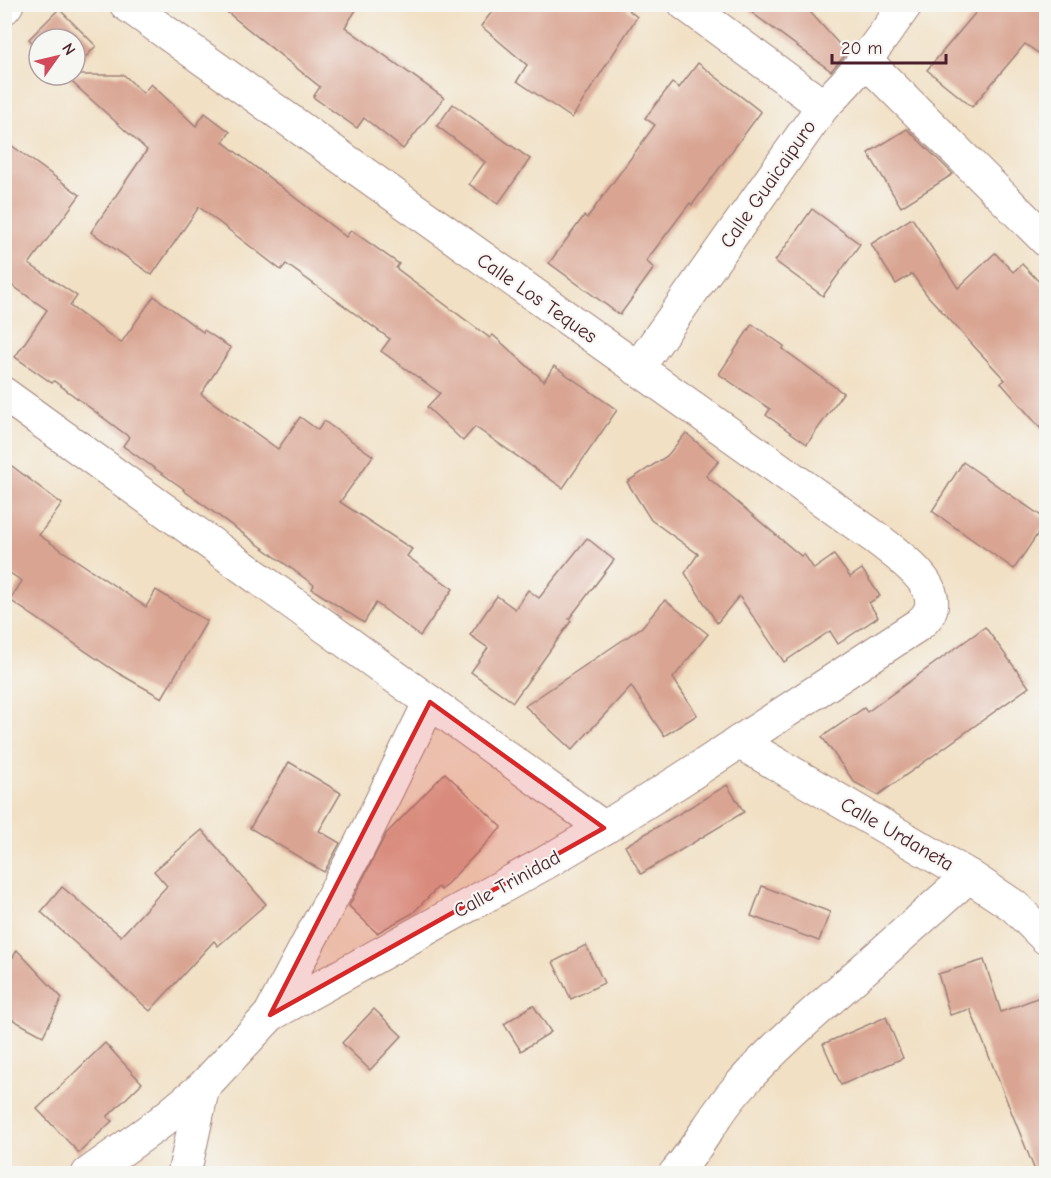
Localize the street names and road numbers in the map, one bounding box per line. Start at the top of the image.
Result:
street label: Calle Guaicaipuro [715,116,821,252]
street label: Calle Los Teques [473,248,601,348]
street label: Calle Urdaneta [836,792,958,876]
street label: Calle Trinidad [450,845,564,923]

